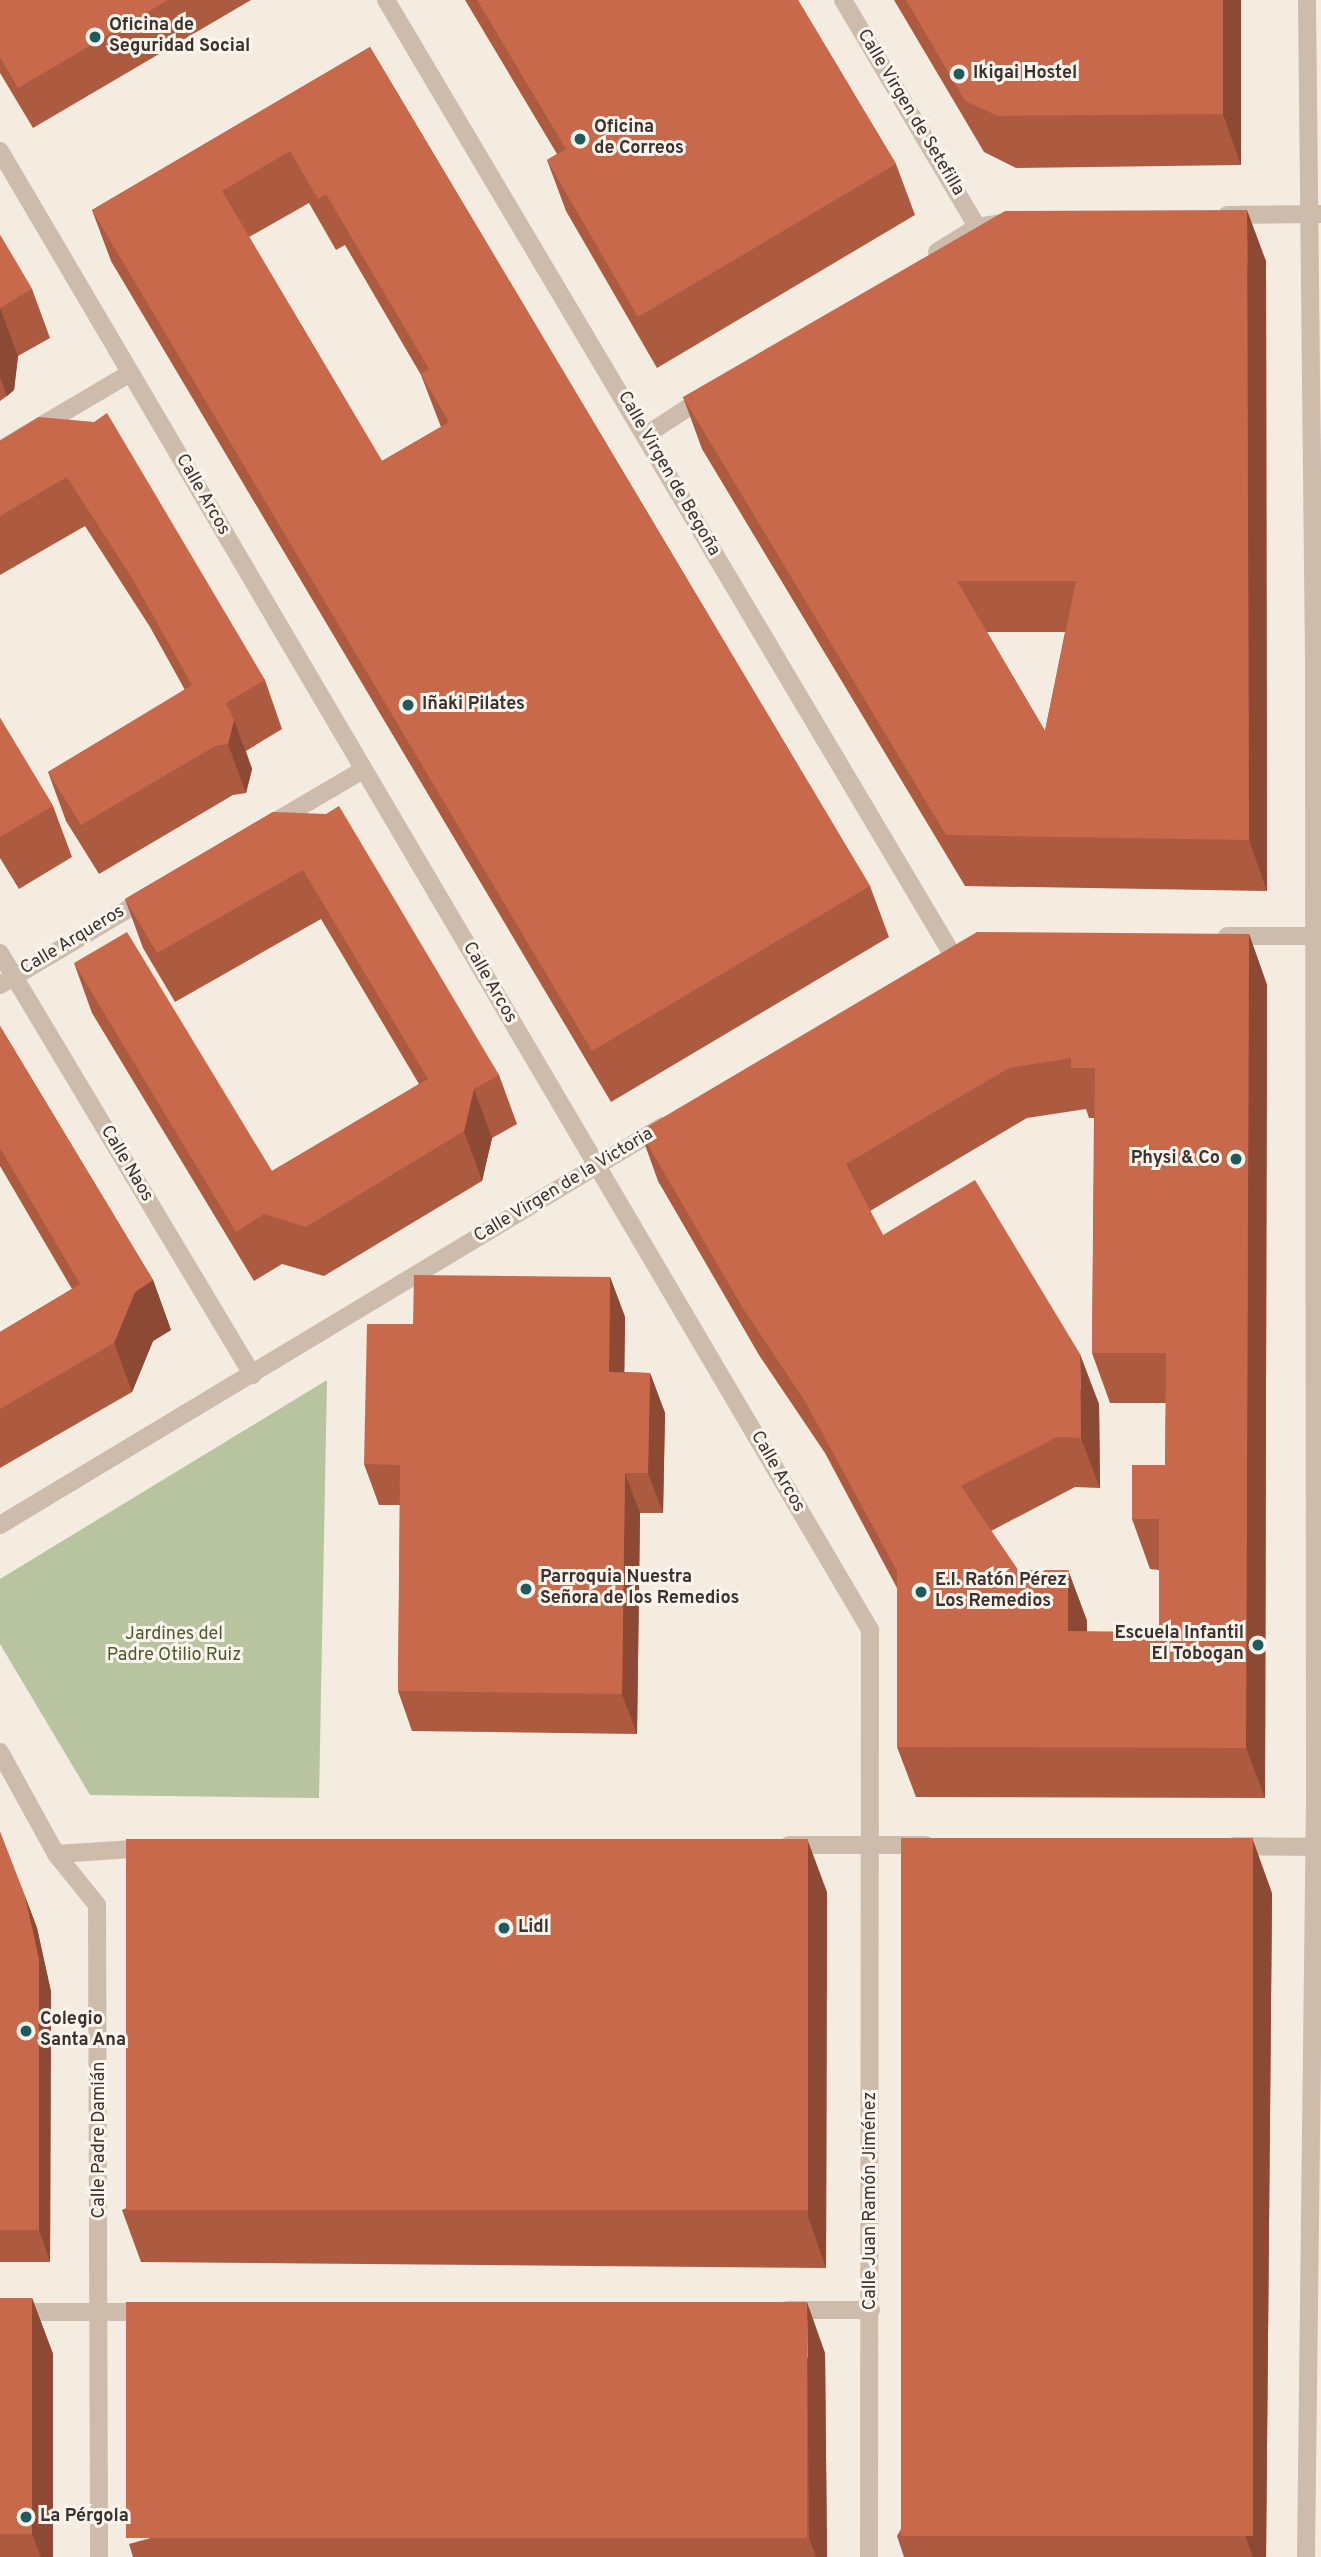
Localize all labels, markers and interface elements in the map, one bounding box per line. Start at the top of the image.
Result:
place label: Oficina de Seguridad Social [109,16,250,58]
street label: Calle Virgen de Setefilla [852,26,968,200]
marker: Oficina de Seguridad Social [87,29,103,45]
place label: Ikigai Hostel [973,63,1077,85]
marker: Ikigai Hostel [951,66,967,82]
place label: Oficina de Correos [594,118,684,160]
marker: Oficina de Correos [572,131,588,147]
street label: Calle Virgen de Begoña [612,387,724,561]
street label: Calle Arcos [170,450,234,540]
place label: Iñaki Pilates [422,694,525,716]
marker: Iñaki Pilates [400,697,416,713]
street label: Calle Arqueros [17,901,129,981]
street label: Calle Arcos [457,938,521,1028]
street label: Calle Naos [95,1122,157,1206]
street label: Calle Virgen de la Victoria [470,1124,658,1248]
place label: Physi & Co [1131,1148,1220,1170]
marker: Physi & Co [1226,1149,1246,1169]
street label: Calle Arcos [745,1427,809,1517]
place label: Parroquia Nuestra Señora de los Remedios [540,1568,739,1610]
place label: E.I. Ratón Pérez Los Remedios [935,1571,1067,1614]
marker: Parroquia Nuestra Señora de los Remedios [518,1581,534,1597]
marker: E.I. Ratón Pérez Los Remedios [913,1584,929,1600]
place label: Escuela Infantil El Tobogan [1114,1624,1244,1666]
park label: Jardines del Padre Otilio Ruiz [107,1625,241,1668]
marker: Escuela Infantil El Tobogan [1250,1637,1266,1653]
place label: Lidl [518,1917,549,1939]
marker: Lidl [496,1920,512,1936]
place label: Colegio Santa Ana [40,2010,127,2052]
marker: Colegio Santa Ana [18,2023,34,2039]
street label: Calle Padre Damián [89,2062,111,2218]
street label: Calle Juan Ramón Jiménez [860,2092,882,2310]
place label: La Pérgola [40,2506,129,2528]
marker: La Pérgola [18,2509,34,2525]

